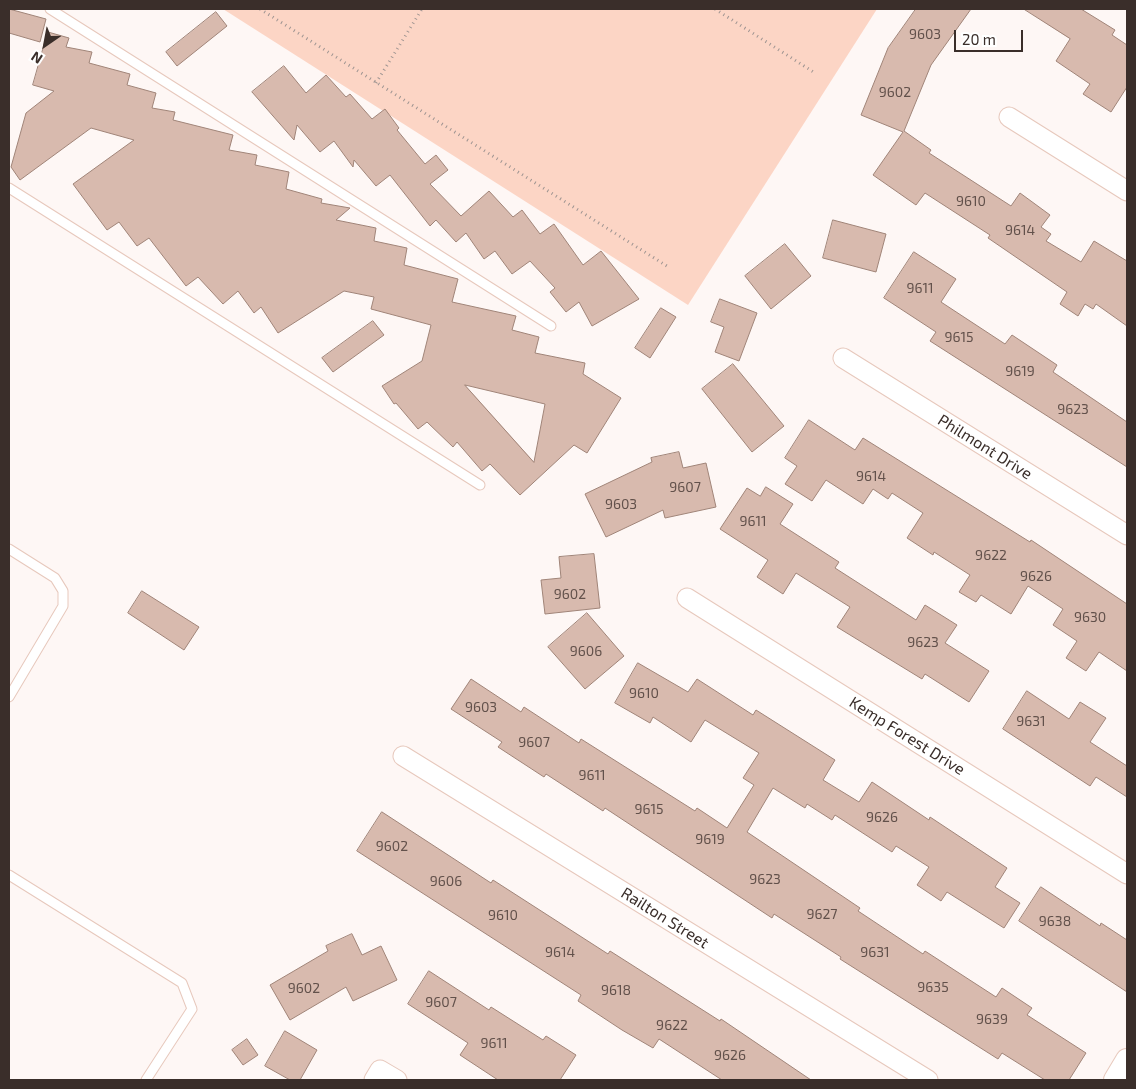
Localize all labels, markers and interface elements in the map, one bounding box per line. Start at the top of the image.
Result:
north arrow [20,20,70,70]
scale bar [956,20,1025,52]
house number: 9603 [909,26,941,42]
text: 20 m [962,30,996,48]
text: N [28,48,45,68]
house number: 9602 [879,84,911,100]
house number: 9610 [956,193,986,209]
house number: 9614 [1005,222,1035,238]
house number: 9611 [906,280,934,296]
house number: 9615 [944,329,974,345]
house number: 9619 [1005,363,1035,379]
house number: 9623 [1057,401,1089,417]
street label: Philmont Drive [934,410,1036,484]
house number: 9614 [856,468,886,484]
house number: 9607 [669,479,701,495]
house number: 9603 [605,496,637,512]
house number: 9611 [739,513,767,529]
house number: 9622 [975,547,1007,563]
house number: 9626 [1020,568,1052,584]
house number: 9602 [554,586,586,602]
house number: 9630 [1074,609,1106,625]
house number: 9623 [907,634,939,650]
house number: 9606 [570,643,602,659]
house number: 9610 [629,685,659,701]
street label: Kemp Forest Drive [846,693,968,779]
house number: 9603 [465,699,497,715]
house number: 9631 [1016,713,1046,729]
house number: 9607 [518,734,550,750]
house number: 9611 [578,767,606,783]
house number: 9615 [634,801,664,817]
house number: 9626 [866,809,898,825]
house number: 9619 [695,831,725,847]
house number: 9602 [376,838,408,854]
house number: 9623 [749,871,781,887]
house number: 9606 [430,873,462,889]
street label: Railton Street [618,883,712,953]
house number: 9627 [806,906,838,922]
house number: 9610 [488,907,518,923]
house number: 9638 [1039,913,1071,929]
house number: 9614 [545,944,575,960]
house number: 9631 [860,944,890,960]
house number: 9635 [917,979,949,995]
house number: 9602 [288,980,320,996]
house number: 9618 [601,982,631,998]
house number: 9607 [425,994,457,1010]
house number: 9639 [976,1011,1008,1027]
house number: 9622 [656,1017,688,1033]
house number: 9611 [480,1035,508,1051]
house number: 9626 [714,1047,746,1063]

